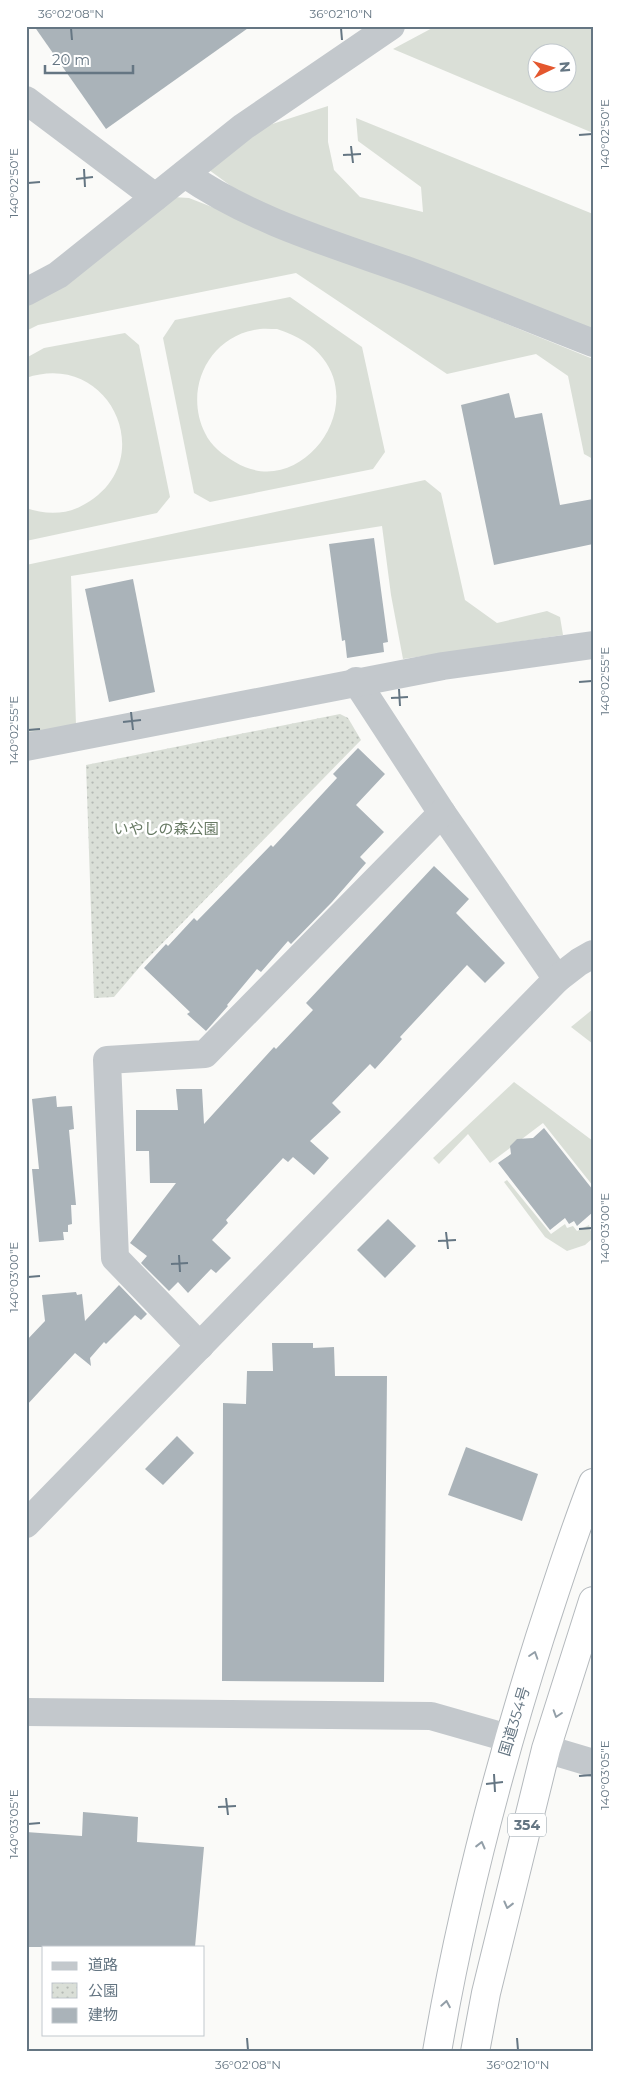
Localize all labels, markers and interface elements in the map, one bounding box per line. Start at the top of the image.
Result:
text: 36°02'08"N [38,6,104,21]
text: 36°02'10"N [309,6,373,21]
scale bar [45,42,132,74]
north arrow [526,42,576,92]
text: 20 m [52,50,90,69]
text: N [555,60,574,73]
text: 140°02'50"E [597,99,612,169]
text: 140°02'50"E [6,148,21,218]
text: 140°02'55"E [597,647,612,715]
text: 140°02'55"E [6,696,21,764]
park label: いやしの森公園 [113,819,219,838]
text: 140°03'00"E [597,1193,612,1263]
text: 140°03'00"E [6,1242,21,1312]
one-way arrow [529,1651,539,1660]
street label: 国道354号 [494,1684,534,1758]
one-way arrow [553,1709,563,1718]
text: 140°03'05"E [597,1740,612,1810]
text: 140°03'05"E [6,1789,21,1859]
road number: 354 [508,1814,546,1836]
one-way arrow [475,1841,486,1850]
one-way arrow [503,1901,514,1910]
legend [42,1946,205,2036]
text: 道路 [88,1955,118,1974]
text: 公園 [88,1981,118,2000]
one-way arrow [440,1999,450,2008]
text: 建物 [88,2005,118,2024]
text: 36°02'08"N [215,2057,281,2072]
text: 36°02'10"N [486,2057,550,2072]

